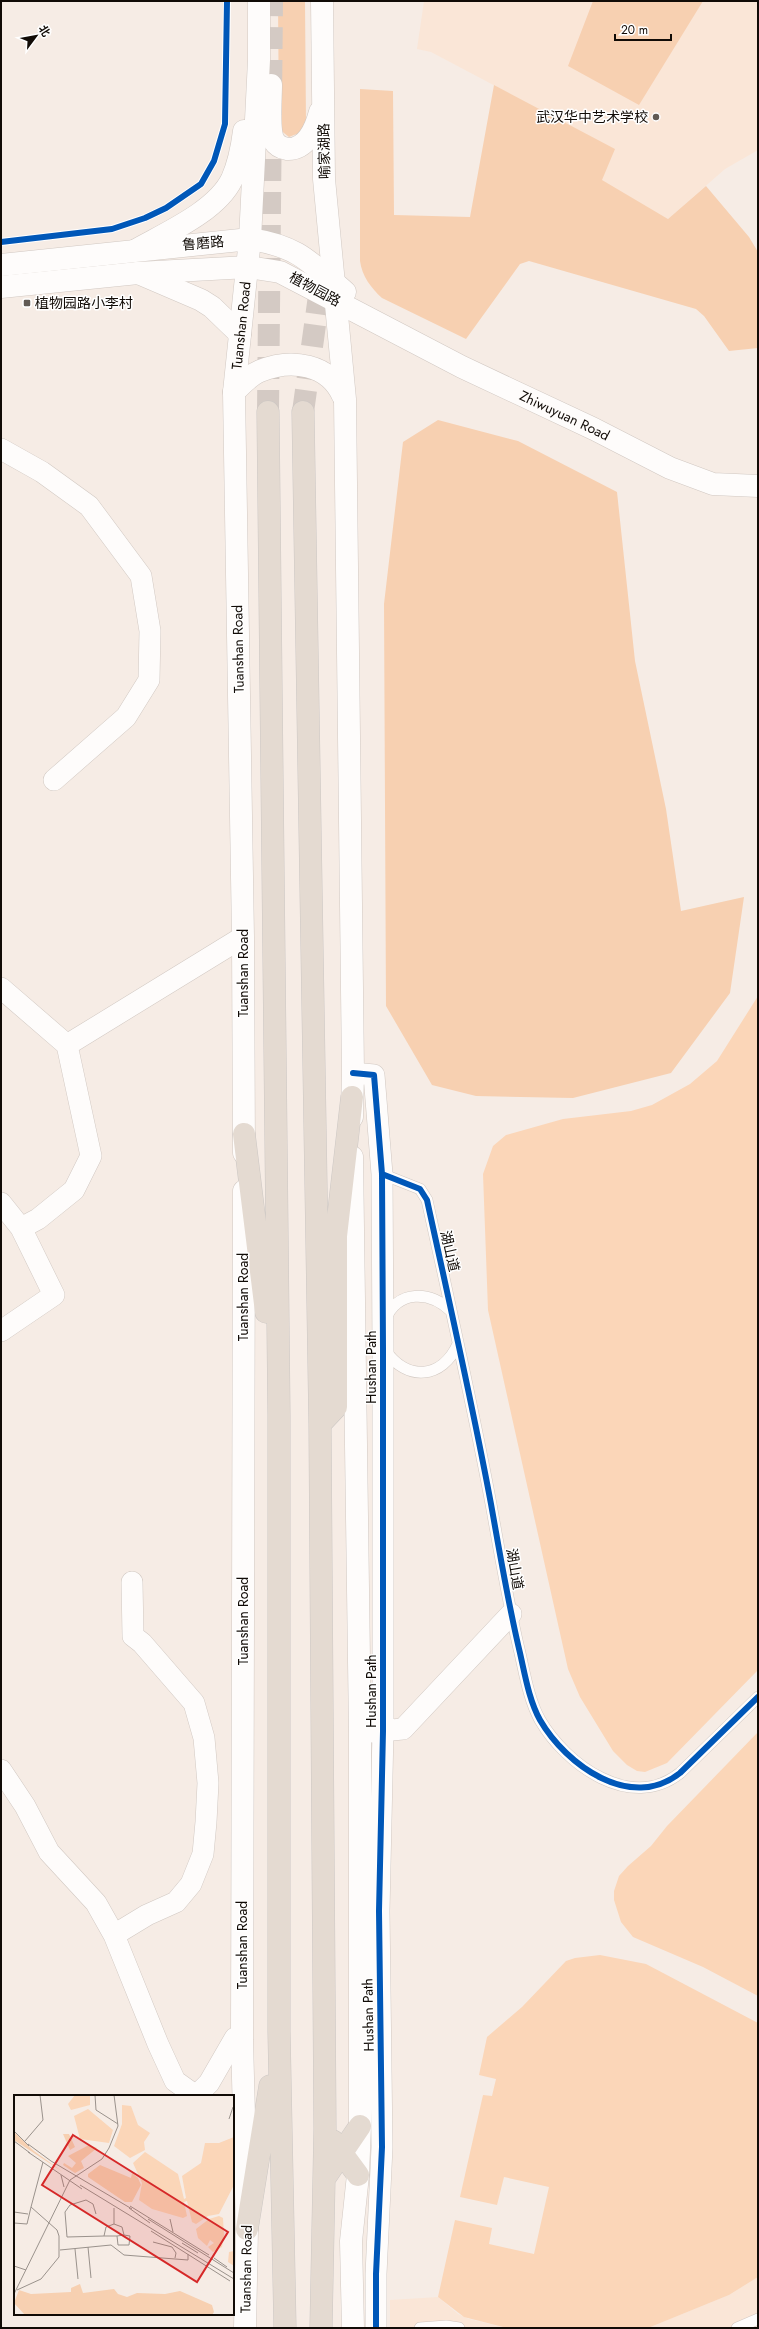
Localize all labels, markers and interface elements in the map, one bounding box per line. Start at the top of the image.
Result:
north arrow [16,16,56,56]
scale bar [615,16,671,42]
text: 20 m [621,21,648,39]
text: 北 [35,22,54,40]
place label: 武汉华中艺术学校 [536,107,648,127]
marker: 武汉华中艺术学校 [651,112,661,122]
street label: 喻家湖路 [314,123,334,179]
street label: 鲁磨路 [181,231,225,255]
street label: 植物园路 [286,267,344,311]
street label: Tuanshan Road [226,280,256,370]
place label: 植物园路小李村 [35,293,133,313]
marker: 植物园路小李村 [22,298,32,308]
street label: Zhiwuyuan Road [516,385,613,445]
street label: Tuanshan Road [227,605,249,693]
street label: Tuanshan Road [233,929,253,1017]
street label: 湖山道 [436,1228,464,1274]
street label: Tuanshan Road [233,1253,253,1341]
street label: Hushan Path [361,1330,381,1404]
street label: 湖山道 [502,1547,528,1591]
street label: Tuanshan Road [233,1577,253,1665]
street label: Hushan Path [361,1654,381,1728]
street label: Tuanshan Road [232,1901,252,1989]
street label: Hushan Path [357,1978,379,2052]
inset map [14,2095,234,2315]
street label: Tuanshan Road [235,2225,257,2313]

